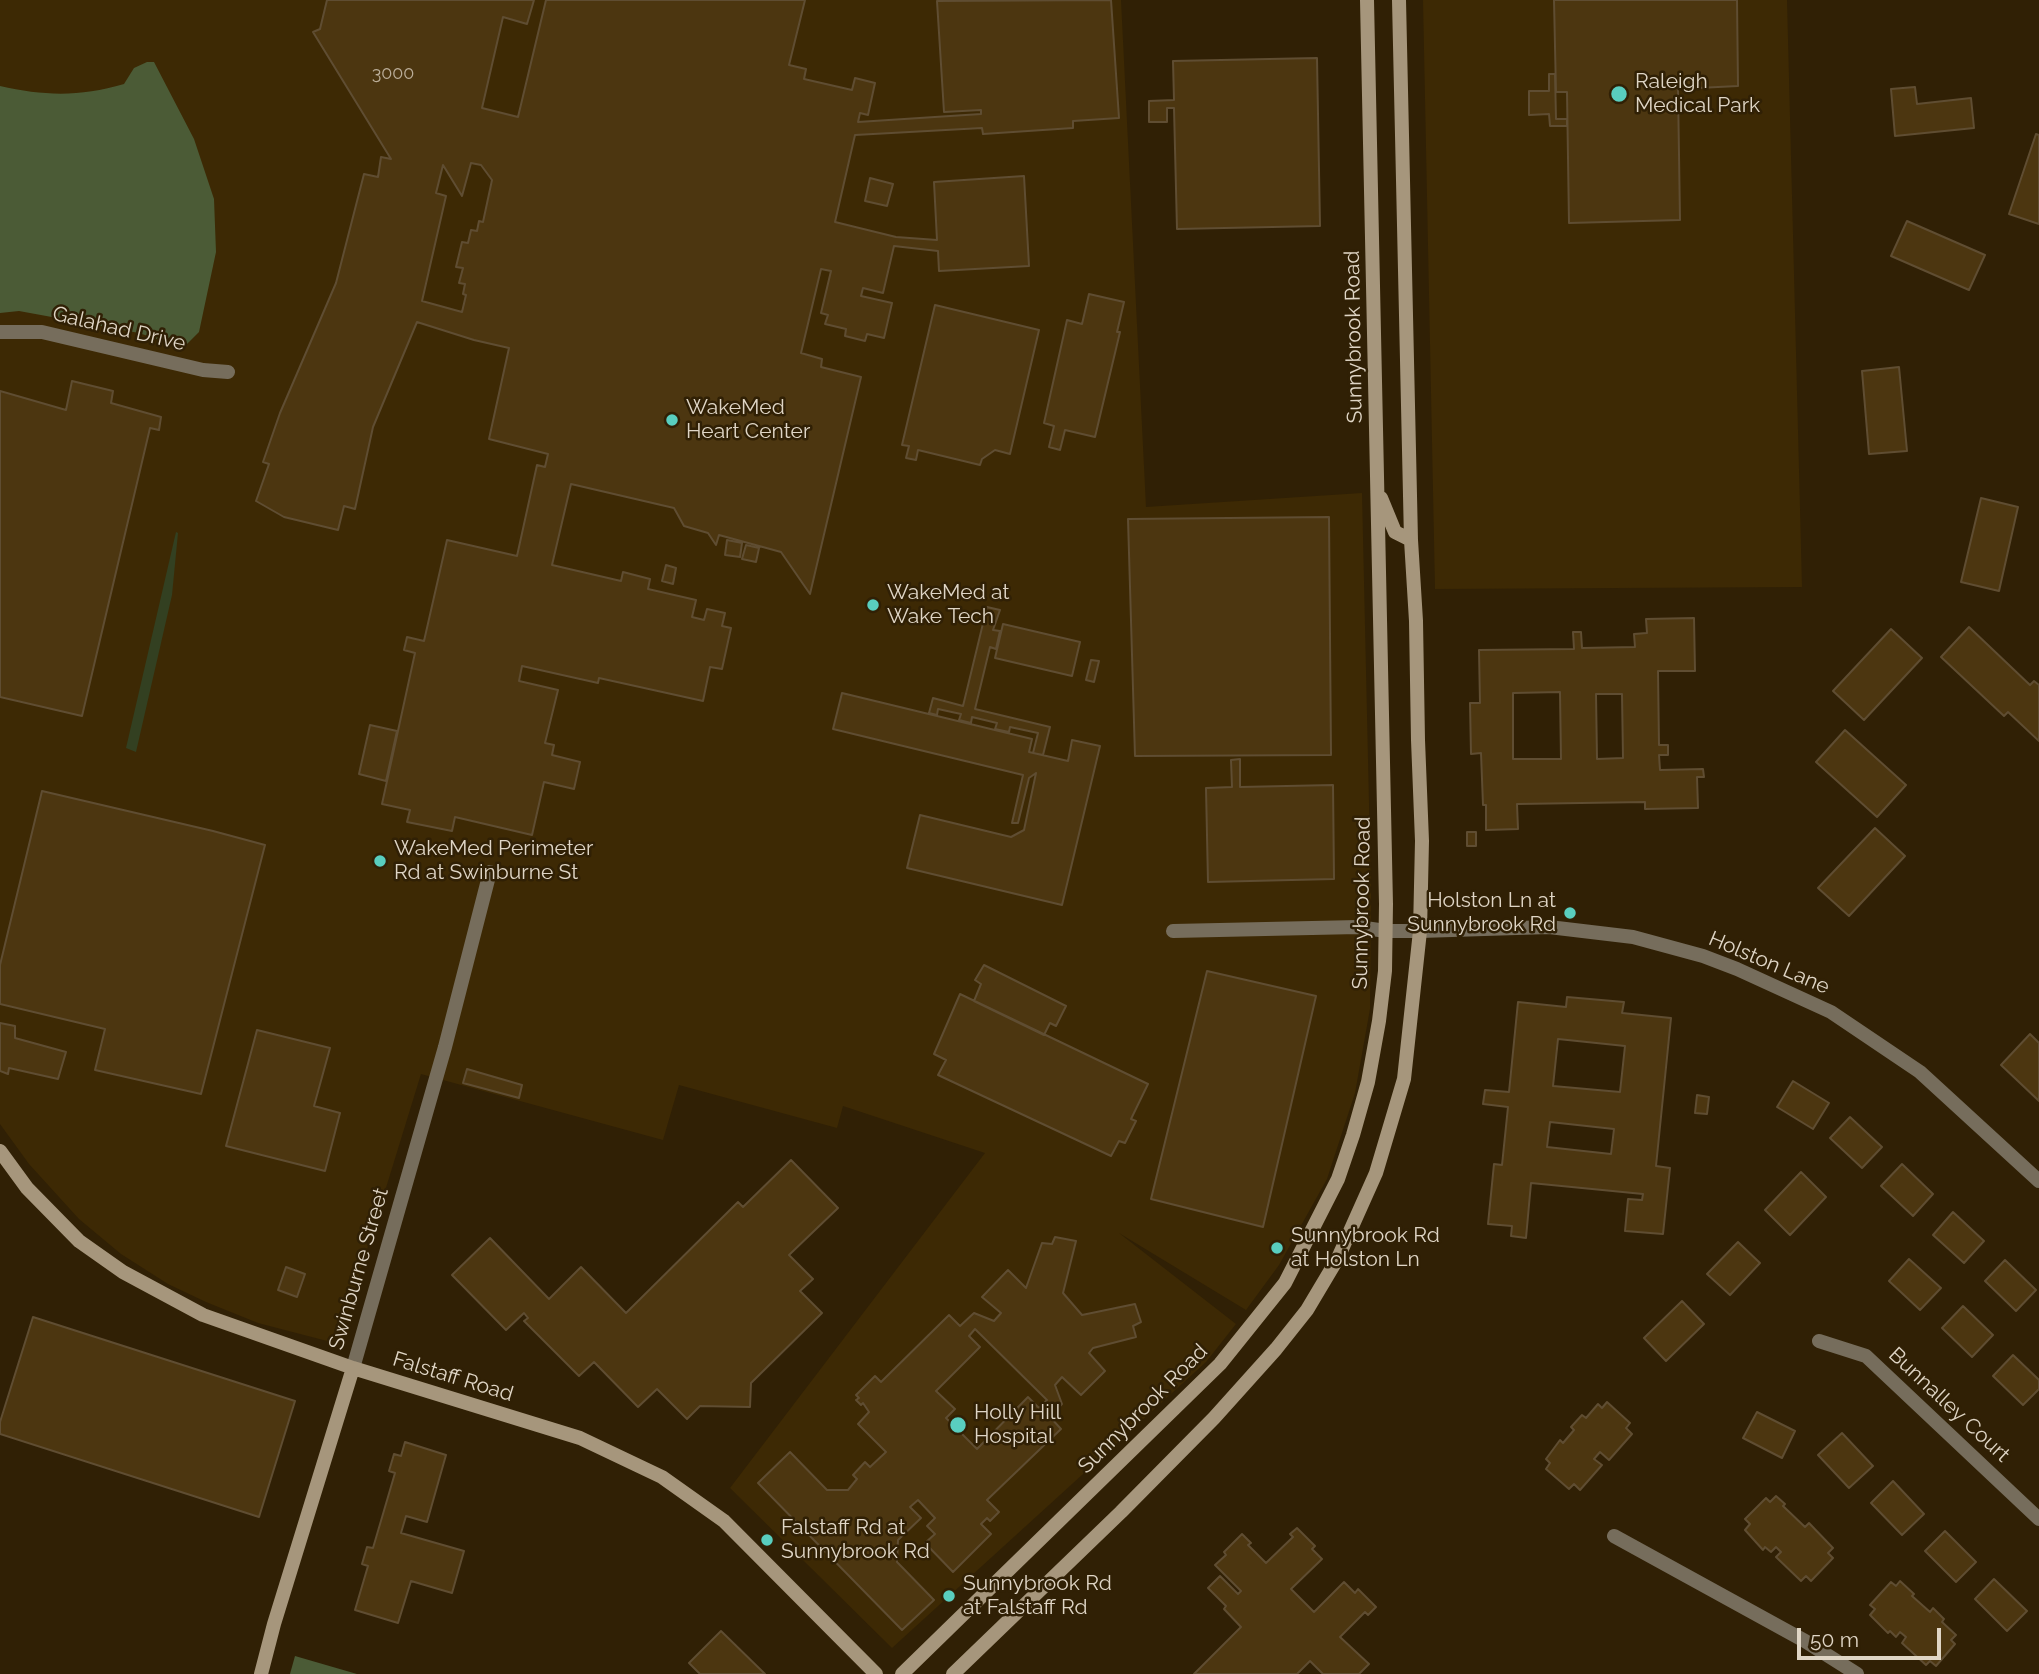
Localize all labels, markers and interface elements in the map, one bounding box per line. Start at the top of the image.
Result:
house number: 3000 [372,63,414,85]
place label: Raleigh Medical Park [1635,69,1760,119]
marker: Raleigh Medical Park [1609,84,1629,104]
street label: Sunnybrook Road [1340,250,1368,424]
street label: Galahad Drive [50,301,188,357]
place label: WakeMed Heart Center [686,395,810,445]
marker: WakeMed Heart Center [664,412,680,428]
place label: WakeMed at Wake Tech [887,580,1009,630]
marker: WakeMed at Wake Tech [865,597,881,613]
street label: Sunnybrook Road [1348,816,1376,990]
place label: WakeMed Perimeter Rd at Swinburne St [394,836,593,886]
marker: WakeMed Perimeter Rd at Swinburne St [372,853,388,869]
place label: Holston Ln at Sunnybrook Rd [1407,888,1556,938]
marker: Holston Ln at Sunnybrook Rd [1562,905,1578,921]
street label: Holston Lane [1705,926,1833,1000]
street label: Swinburne Street [324,1185,394,1353]
place label: Sunnybrook Rd at Holston Ln [1291,1223,1440,1273]
marker: Sunnybrook Rd at Holston Ln [1269,1240,1285,1256]
street label: Sunnybrook Road [1073,1339,1213,1479]
street label: Bunnalley Court [1883,1342,2015,1468]
street label: Falstaff Road [390,1347,516,1407]
place label: Holly Hill Hospital [974,1400,1061,1450]
marker: Holly Hill Hospital [948,1415,968,1435]
place label: Falstaff Rd at Sunnybrook Rd [781,1515,930,1565]
marker: Falstaff Rd at Sunnybrook Rd [759,1532,775,1548]
place label: Sunnybrook Rd at Falstaff Rd [963,1571,1112,1621]
marker: Sunnybrook Rd at Falstaff Rd [941,1588,957,1604]
scale bar [1801,1614,1944,1658]
text: 50 m [1810,1627,1859,1652]

